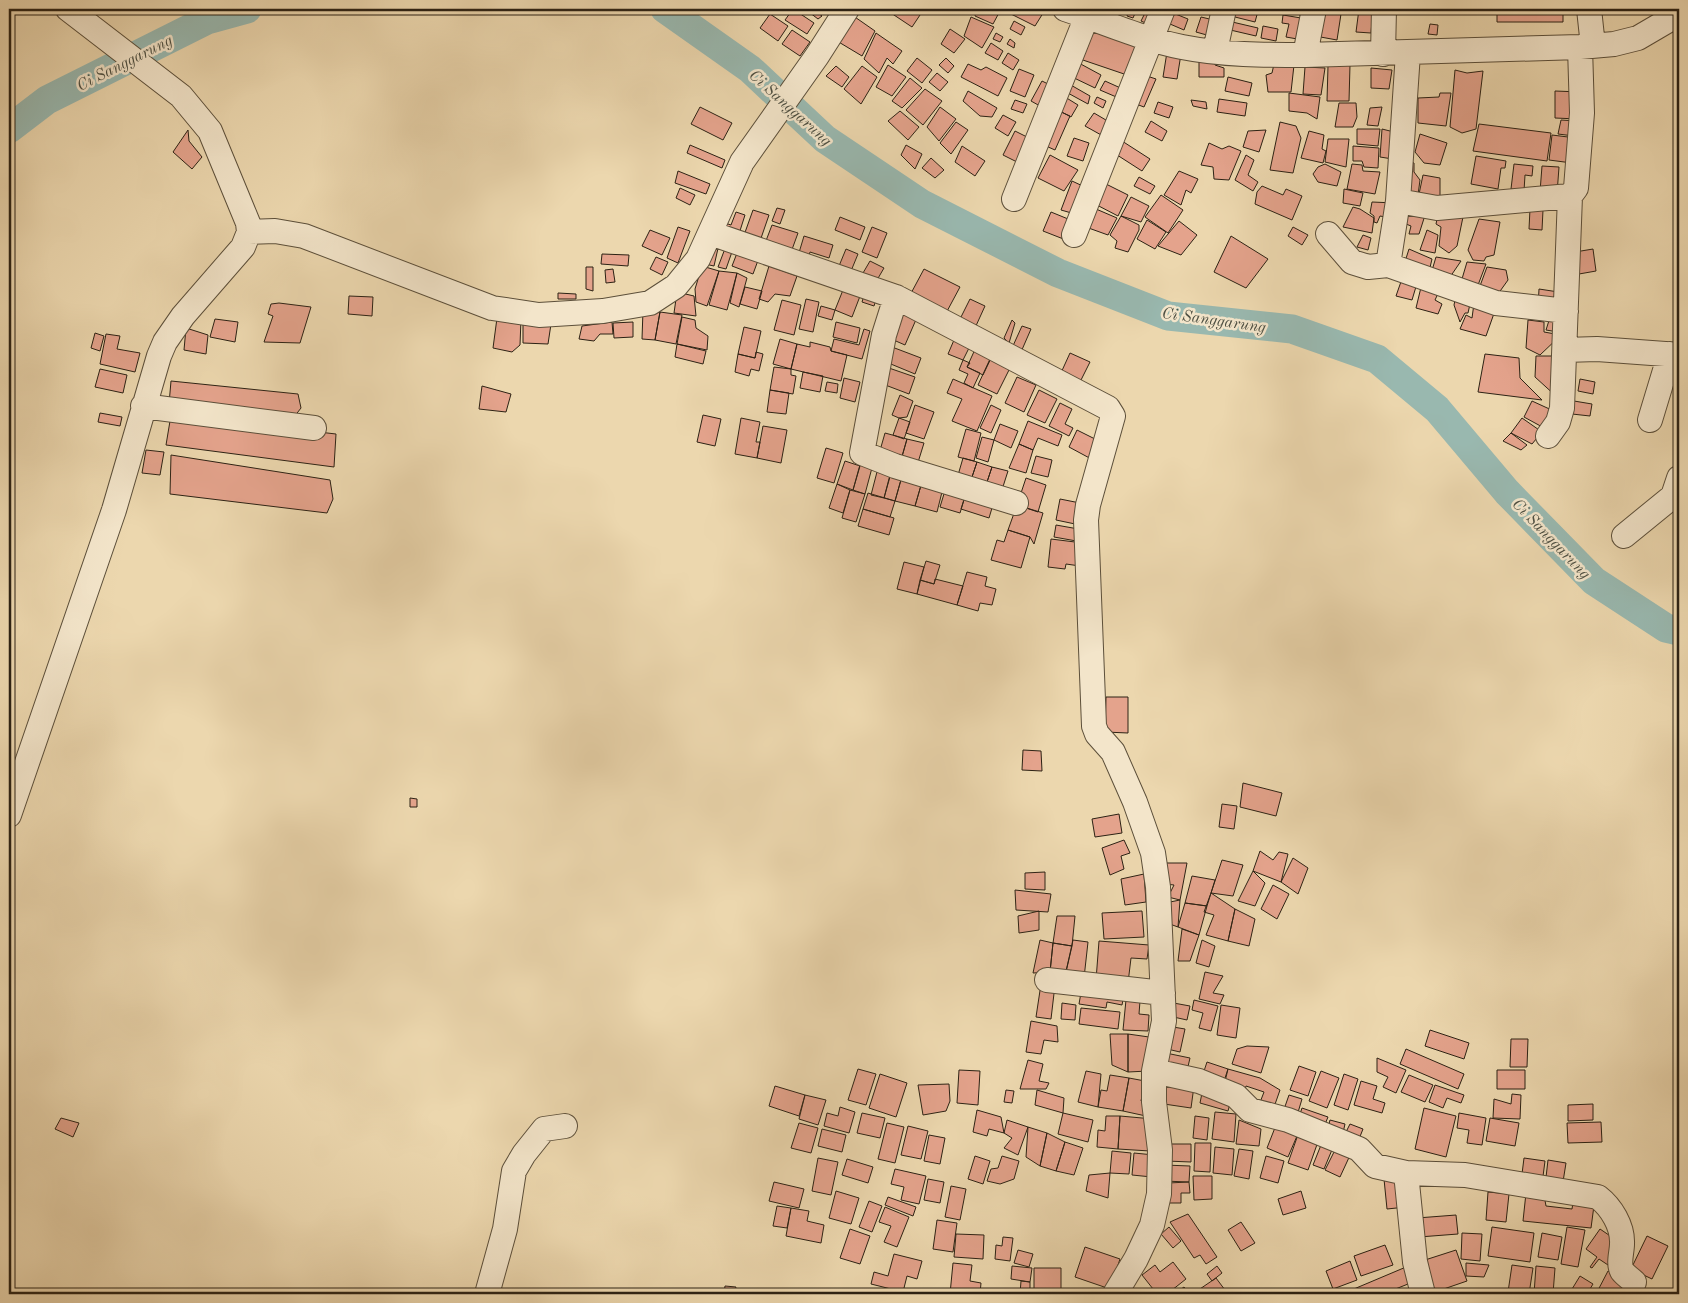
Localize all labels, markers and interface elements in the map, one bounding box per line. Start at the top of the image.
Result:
water label: Ci Sanggarung [74,33,176,95]
water label: Ci Sanggarung [745,67,834,150]
water label: Ci Sanggarung [1161,306,1267,336]
water label: Ci Sanggarung [1508,496,1593,583]

